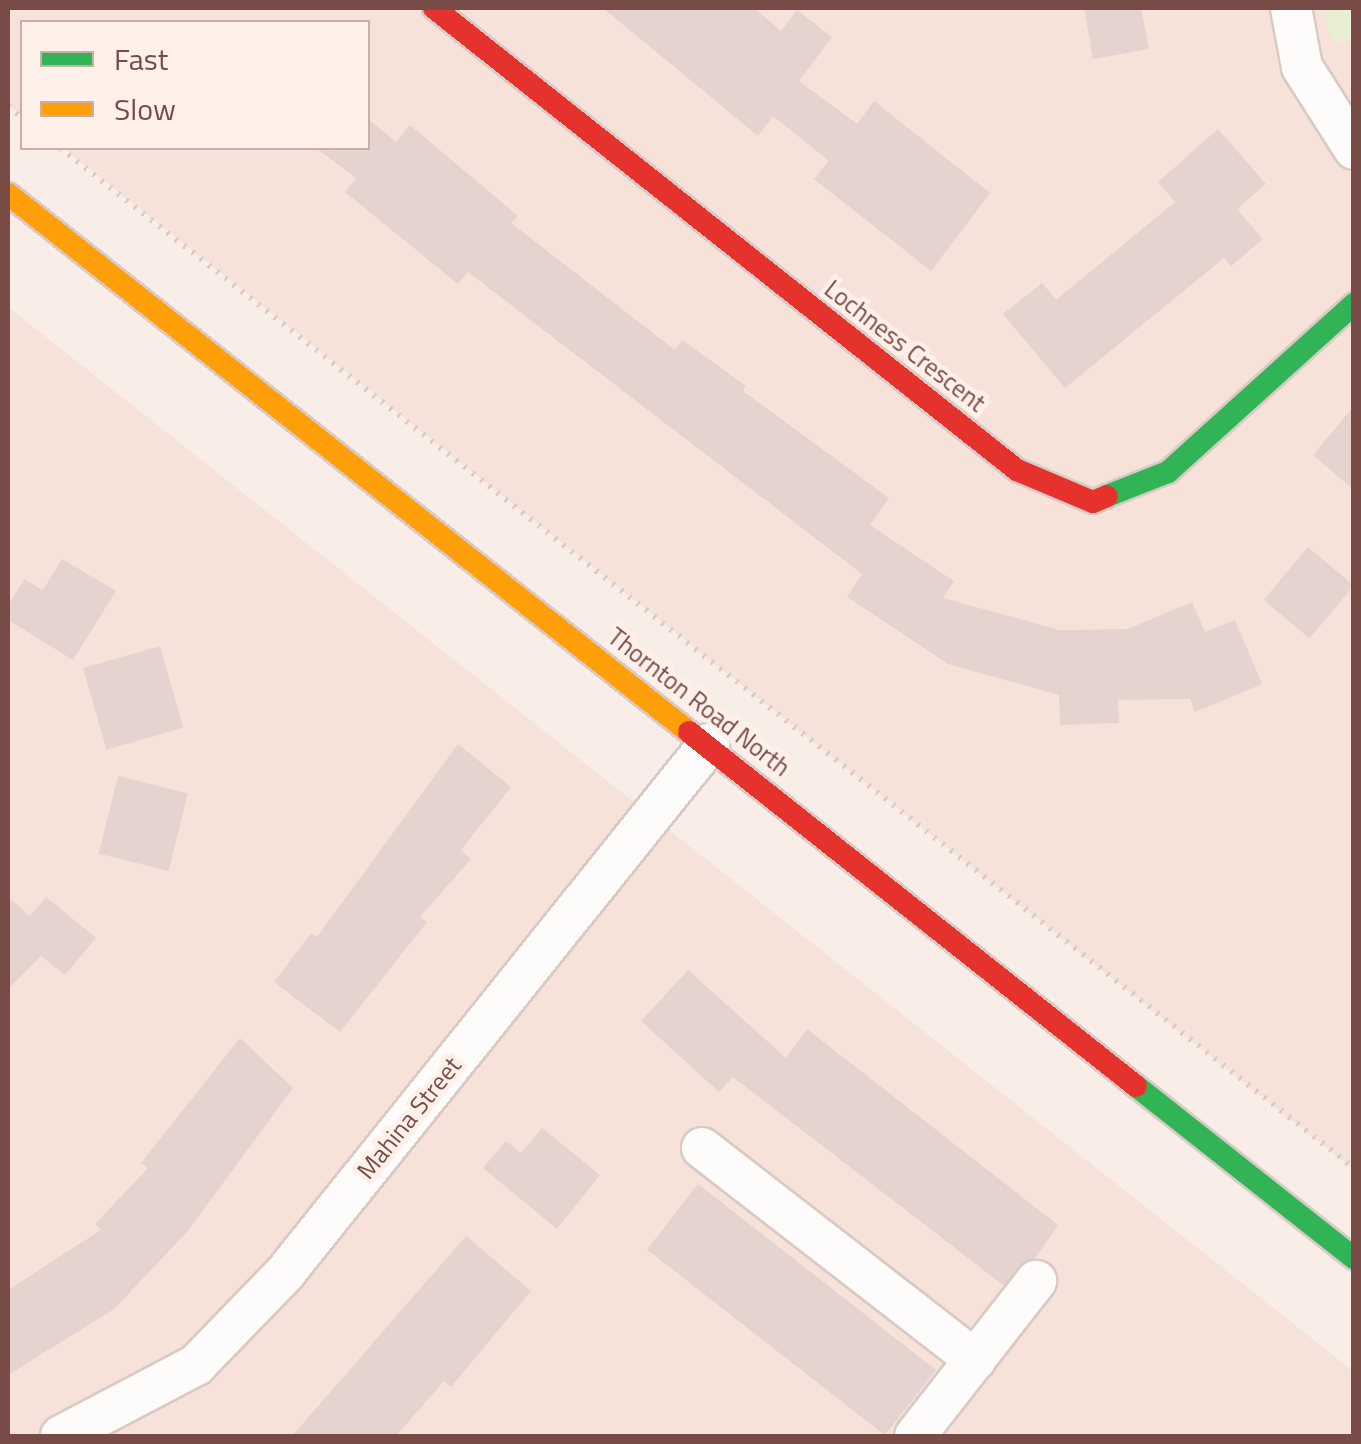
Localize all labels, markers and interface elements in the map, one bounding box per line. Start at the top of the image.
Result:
legend [20,20,370,150]
text: Fast [114,36,168,82]
text: Slow [114,86,176,132]
street label: Lochness Crescent [819,274,991,418]
street label: Thornton Road North [602,621,796,783]
street label: Mahina Street [351,1051,467,1185]

